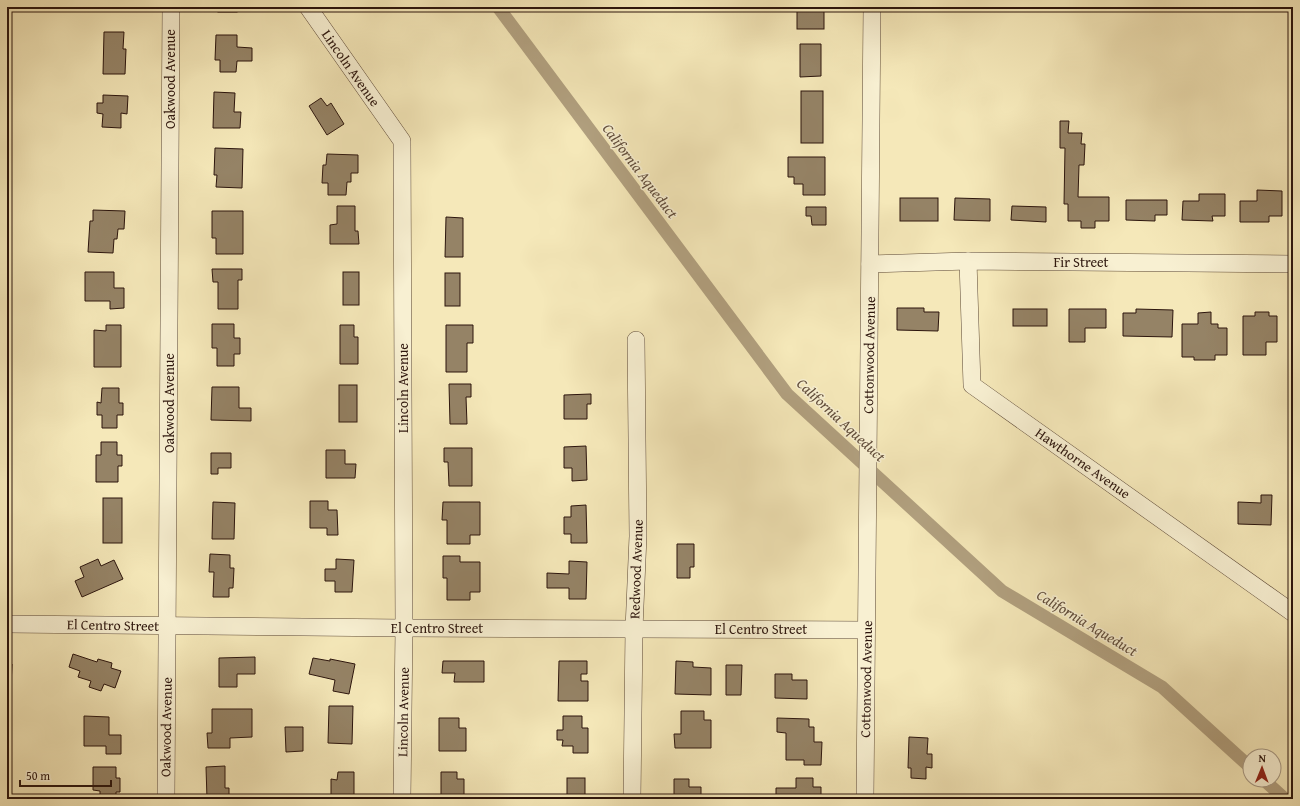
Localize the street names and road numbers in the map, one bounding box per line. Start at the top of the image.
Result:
street label: Lincoln Avenue [317,25,385,111]
street label: Oakwood Avenue [160,29,180,129]
street label: Fir Street [1053,252,1109,272]
street label: Cottonwood Avenue [858,296,880,414]
street label: Lincoln Avenue [393,343,413,433]
street label: Oakwood Avenue [159,353,179,453]
street label: Hawthorne Avenue [1031,423,1135,504]
street label: Redwood Avenue [624,518,648,619]
street label: El Centro Street [67,614,159,636]
street label: El Centro Street [391,618,483,638]
street label: El Centro Street [715,619,807,639]
street label: Cottonwood Avenue [855,620,877,738]
street label: Lincoln Avenue [392,666,414,757]
street label: Oakwood Avenue [155,676,177,777]

